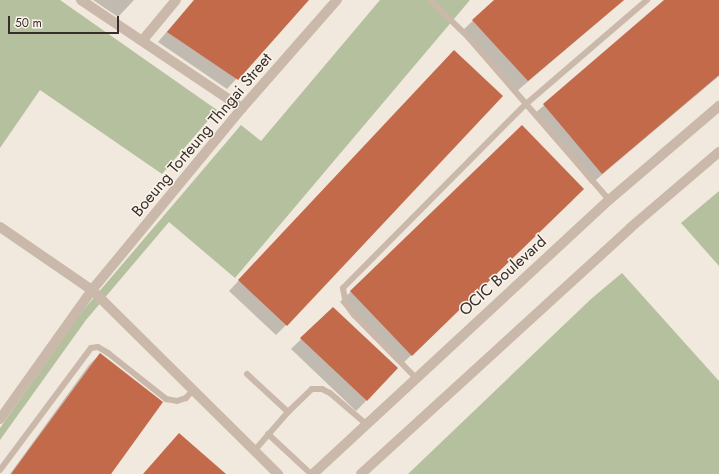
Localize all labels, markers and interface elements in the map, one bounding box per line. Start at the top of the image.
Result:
scale bar [10,8,121,34]
text: 50 m [15,14,42,32]
street label: Boeung Torteung Thngai Street [128,49,276,221]
street label: OCIC Boulevard [456,232,550,320]

